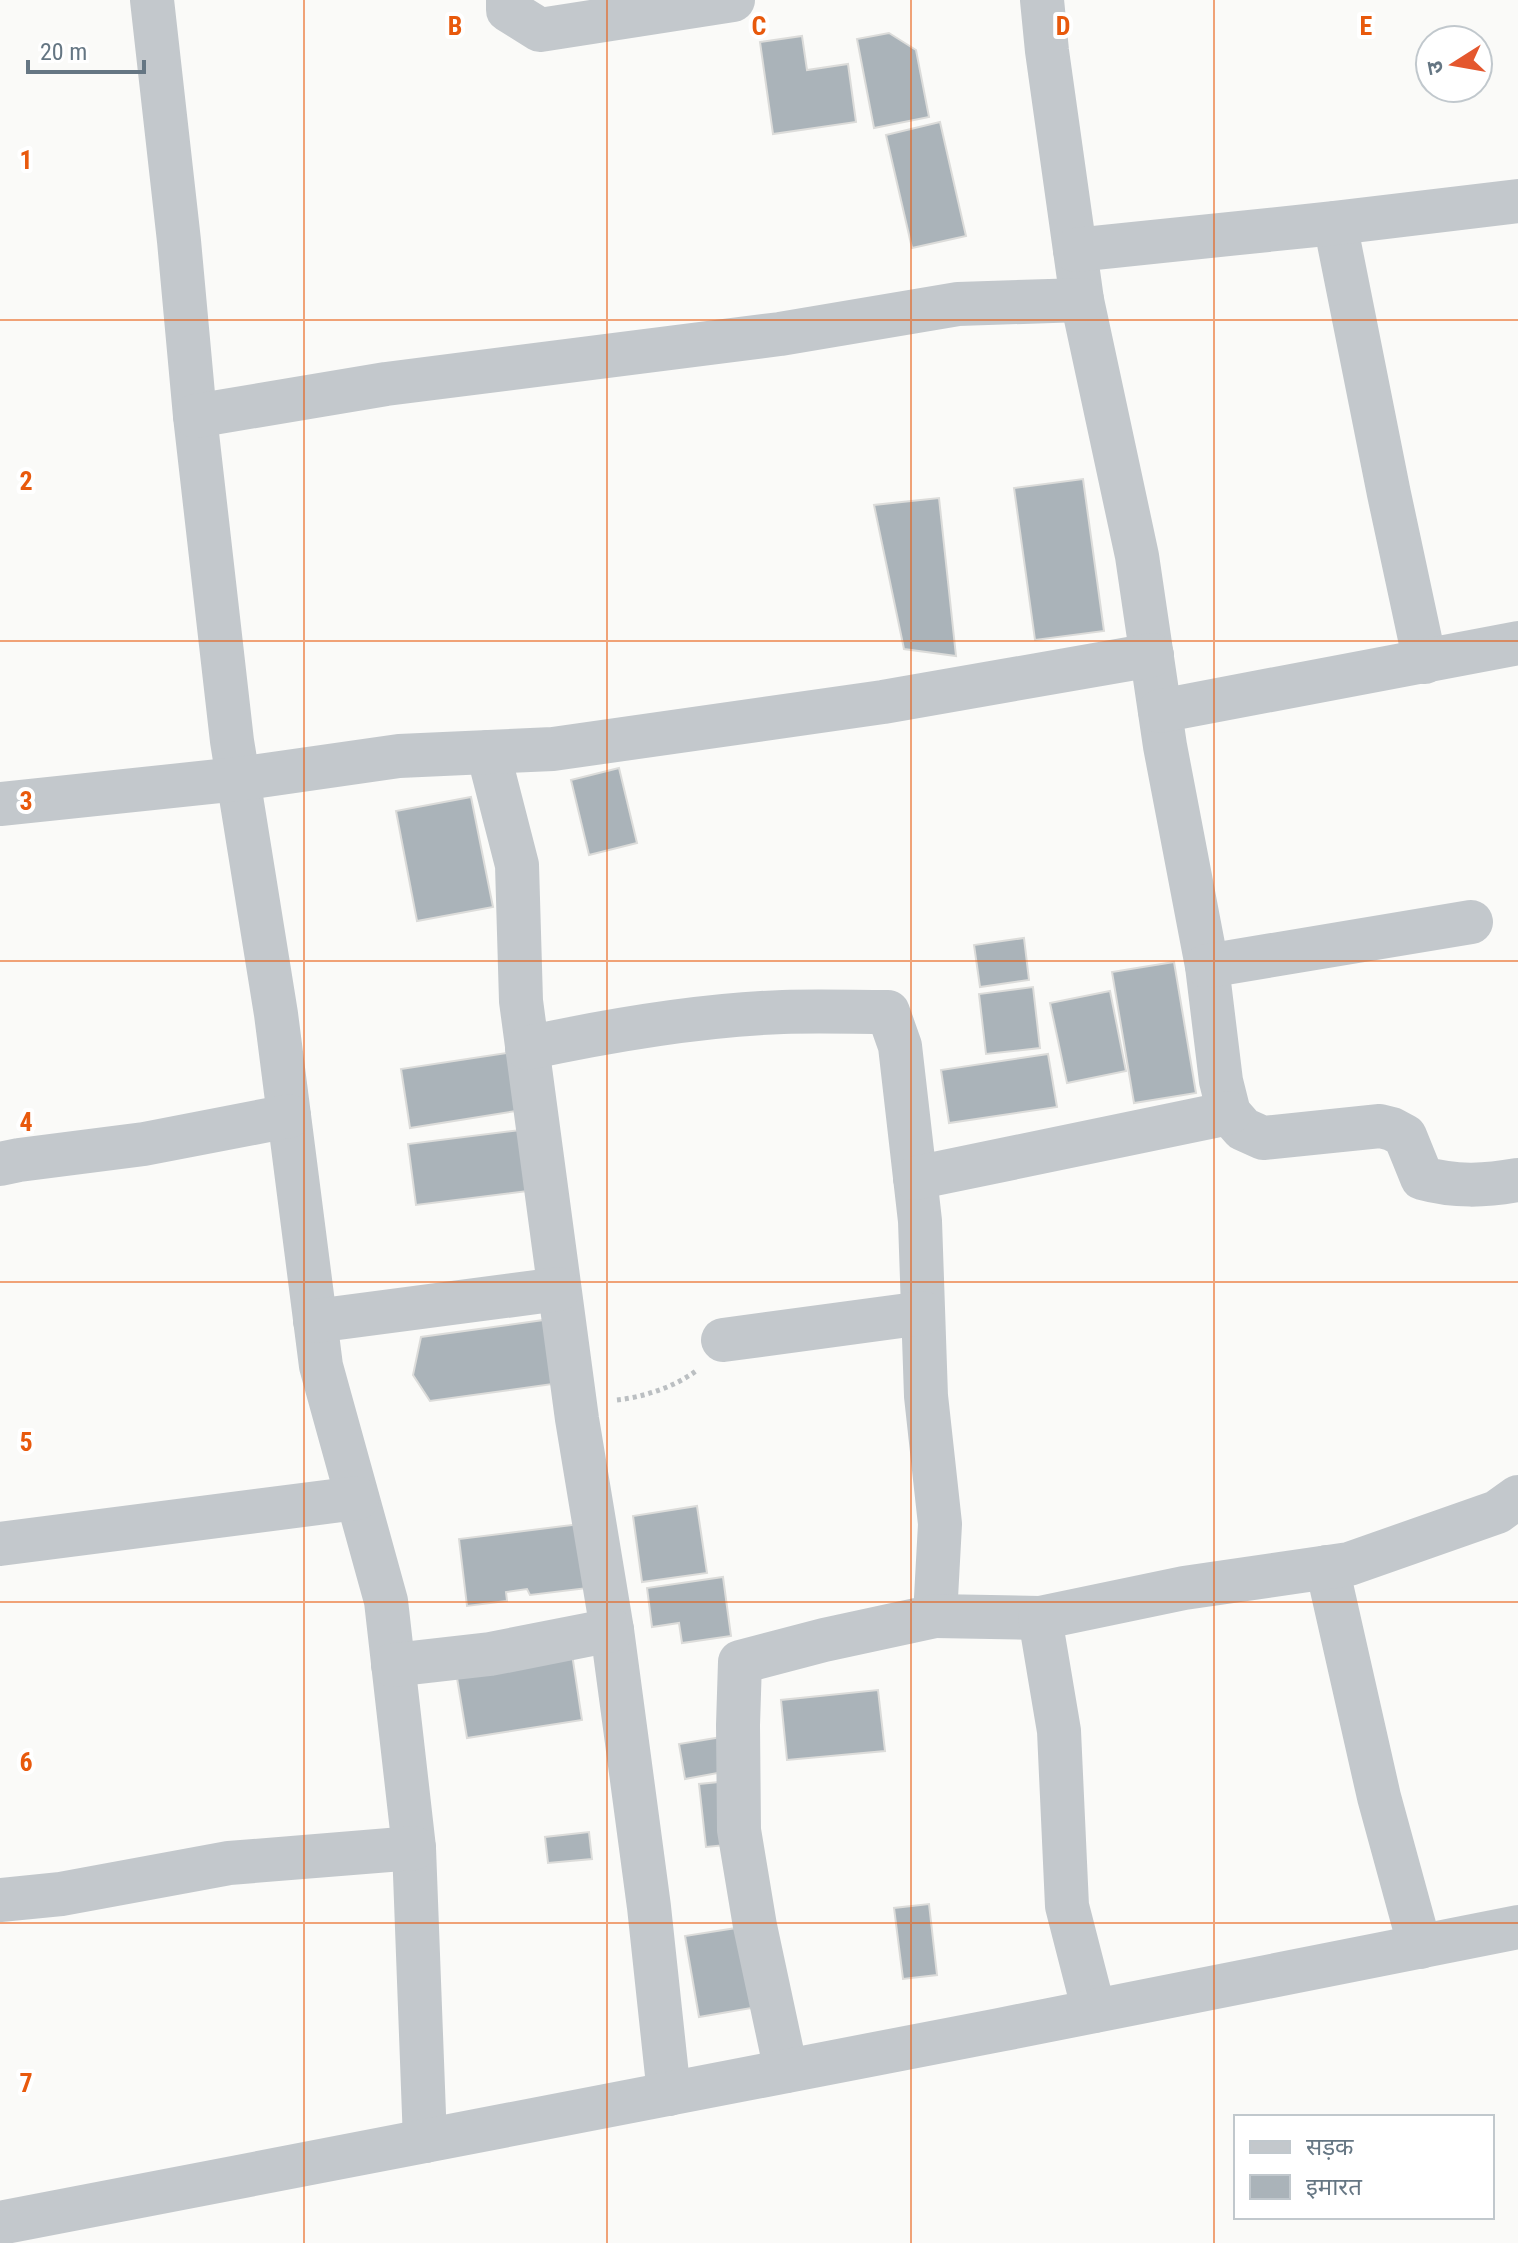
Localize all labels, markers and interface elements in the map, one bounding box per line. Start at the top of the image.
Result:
text: B [448,11,462,41]
text: C [752,11,767,41]
text: D [1056,11,1070,41]
text: E [1360,11,1373,41]
scale bar [28,24,144,74]
north arrow [1414,24,1494,104]
text: 20 m [40,38,87,66]
text: उ [1421,58,1448,76]
text: 1 [19,145,33,175]
text: 2 [19,466,33,496]
text: 3 [19,786,33,816]
text: 4 [19,1107,33,1137]
text: 5 [19,1427,33,1457]
text: 6 [19,1747,33,1777]
text: 7 [19,2068,33,2098]
legend [1234,2115,1494,2219]
text: सड़क [1306,2133,1354,2161]
text: इमारत [1306,2173,1363,2201]

